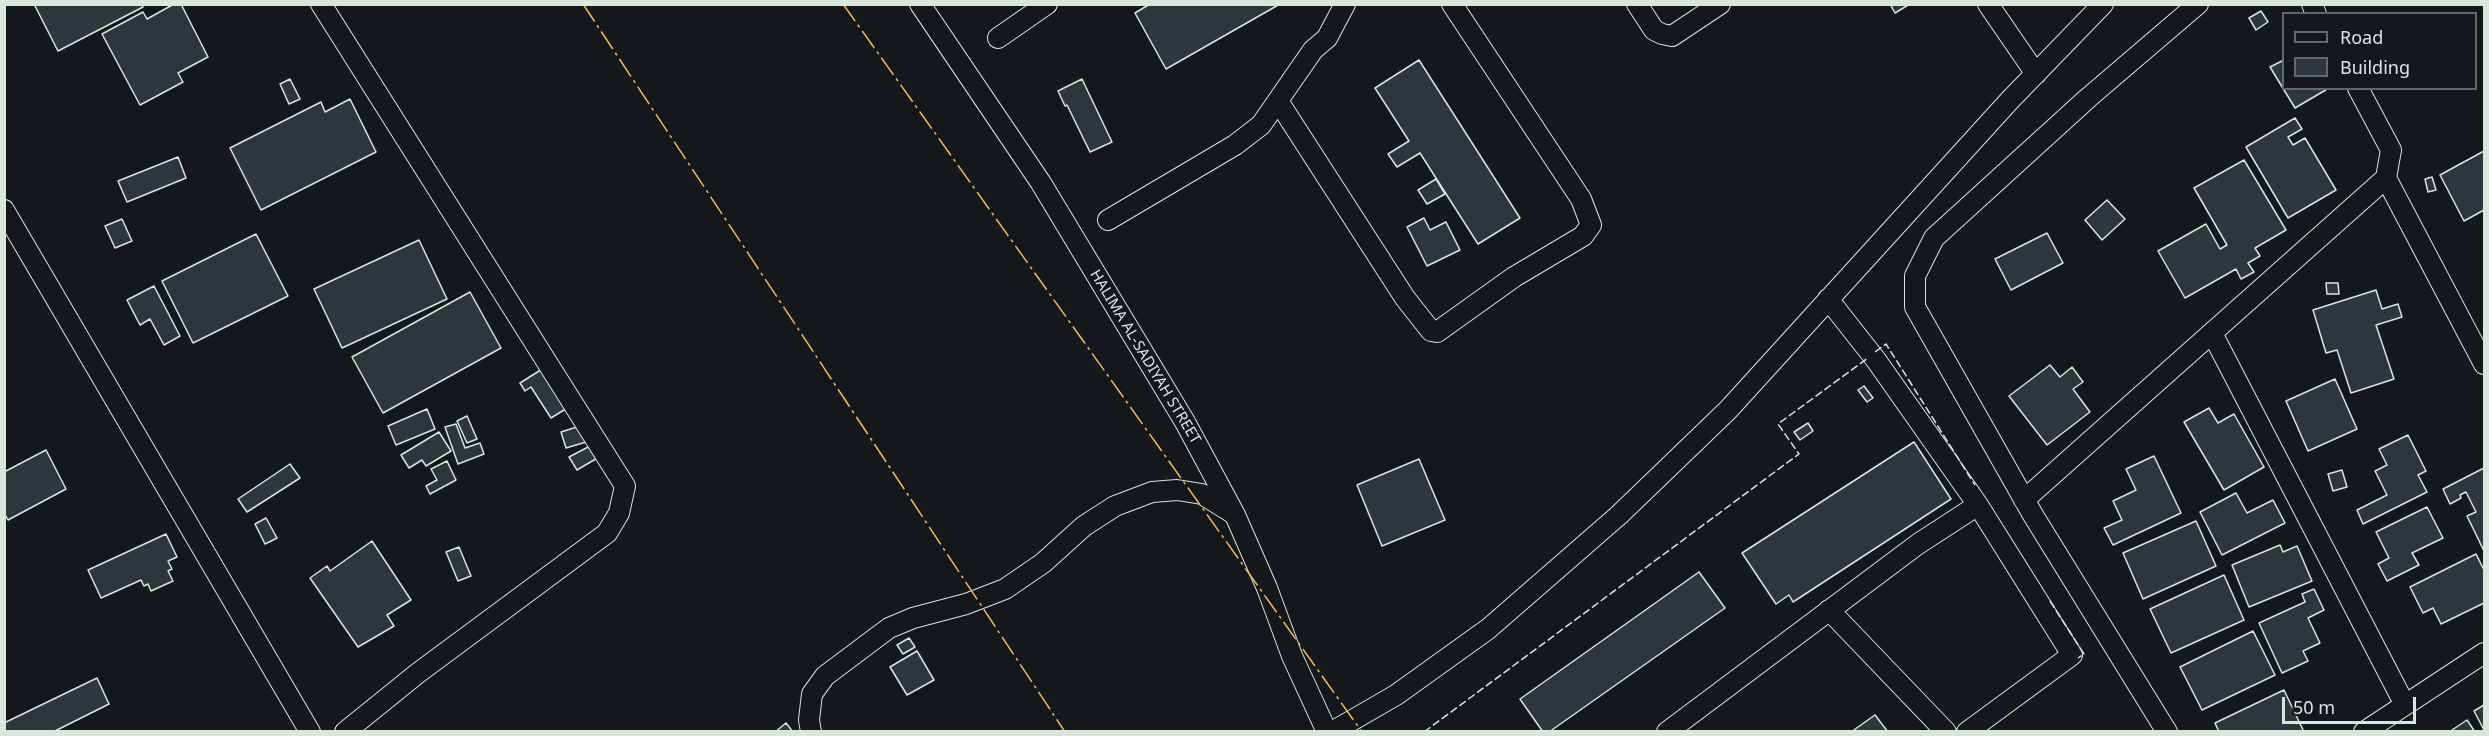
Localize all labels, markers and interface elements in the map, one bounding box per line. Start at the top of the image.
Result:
legend [2282,12,2477,90]
text: Road [2340,25,2383,49]
text: Building [2340,55,2410,79]
street label: HALIMA AL-SADIYAH STREET [1086,267,1204,447]
scale bar [2285,685,2418,723]
text: 50 m [2293,695,2335,719]

